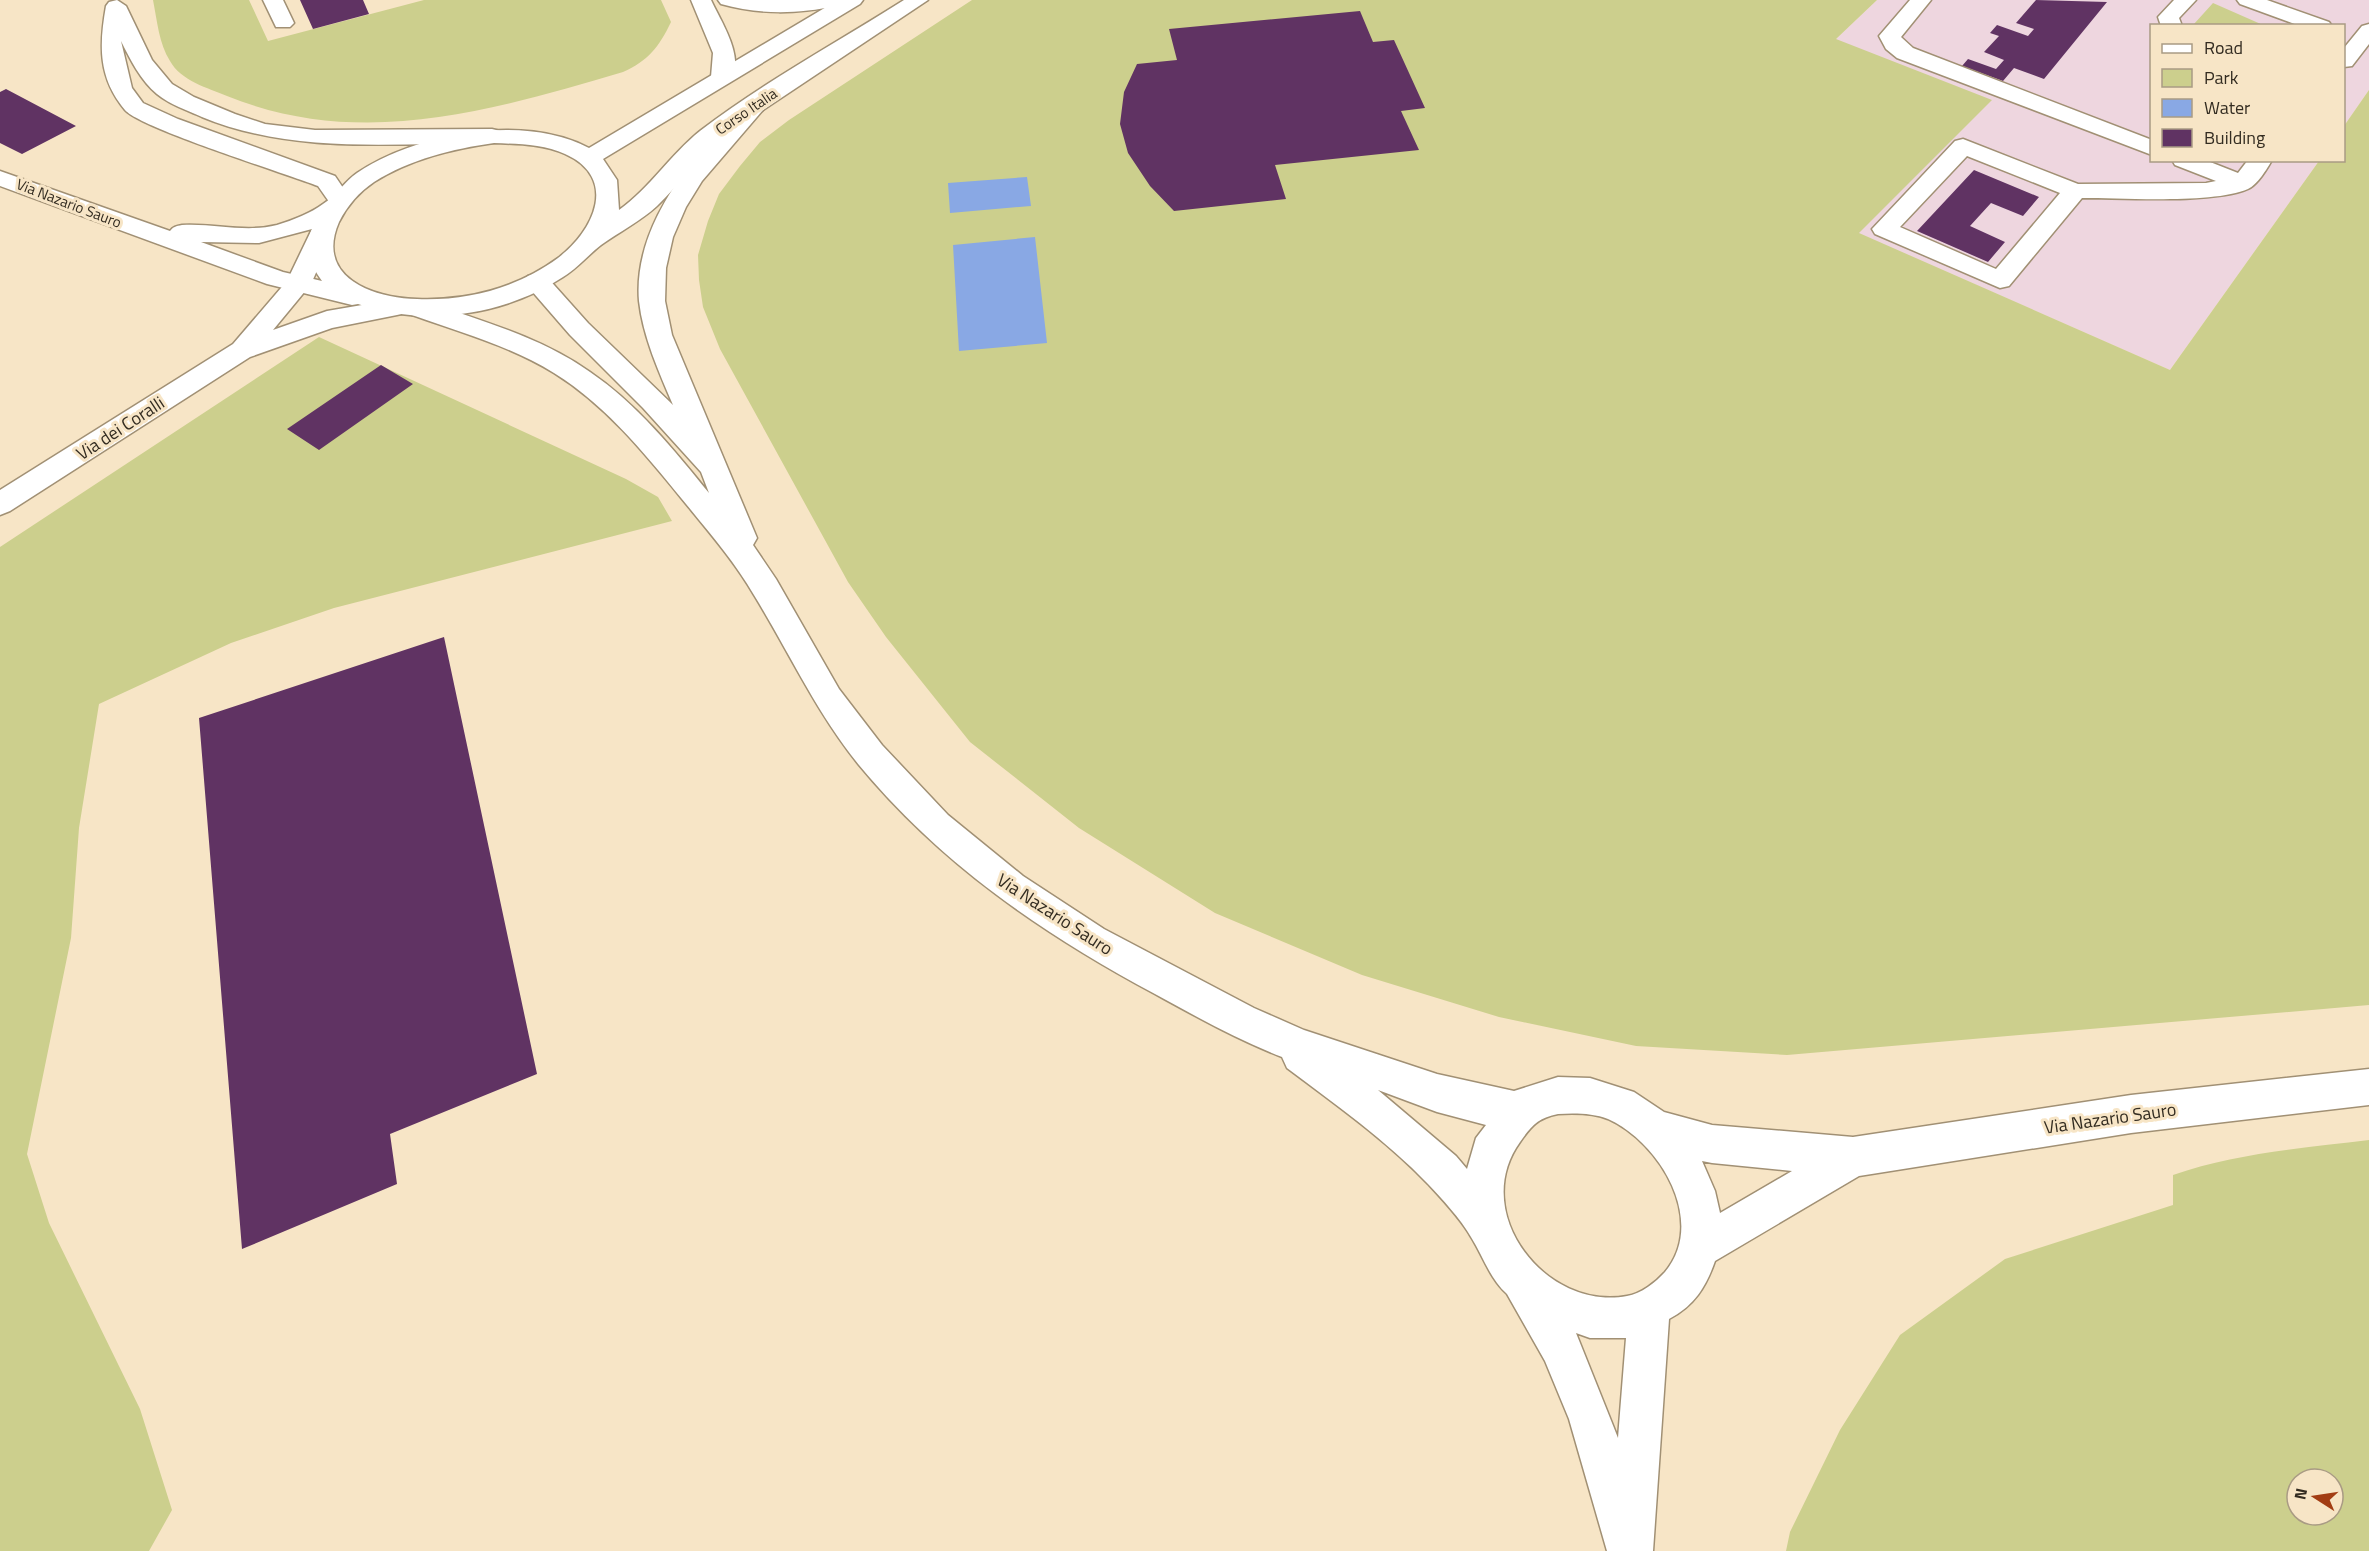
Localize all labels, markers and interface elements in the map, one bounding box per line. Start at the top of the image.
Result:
legend [2150,24,2345,162]
text: Road [2204,34,2243,61]
text: Park [2204,64,2239,91]
street label: Corso Italia [711,82,782,140]
text: Water [2204,94,2250,121]
text: Building [2204,124,2265,151]
street label: Via Nazario Sauro [13,172,125,234]
street label: Via dei Coralli [70,389,170,467]
street label: Via Nazario Sauro [992,866,1118,962]
street label: Via Nazario Sauro [2042,1095,2178,1141]
north arrow [2285,1467,2345,1527]
text: N [2287,1486,2313,1502]

